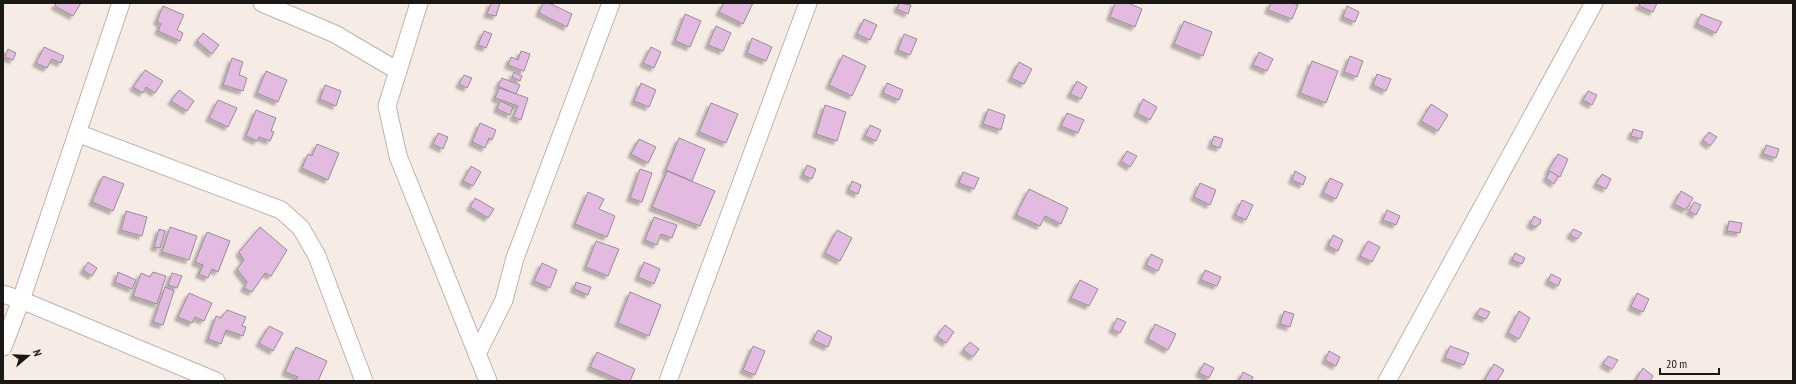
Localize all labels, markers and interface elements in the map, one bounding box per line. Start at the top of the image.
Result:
north arrow [8,336,48,376]
text: N [30,348,45,358]
scale bar [1660,350,1719,376]
text: 20 m [1666,356,1687,371]

